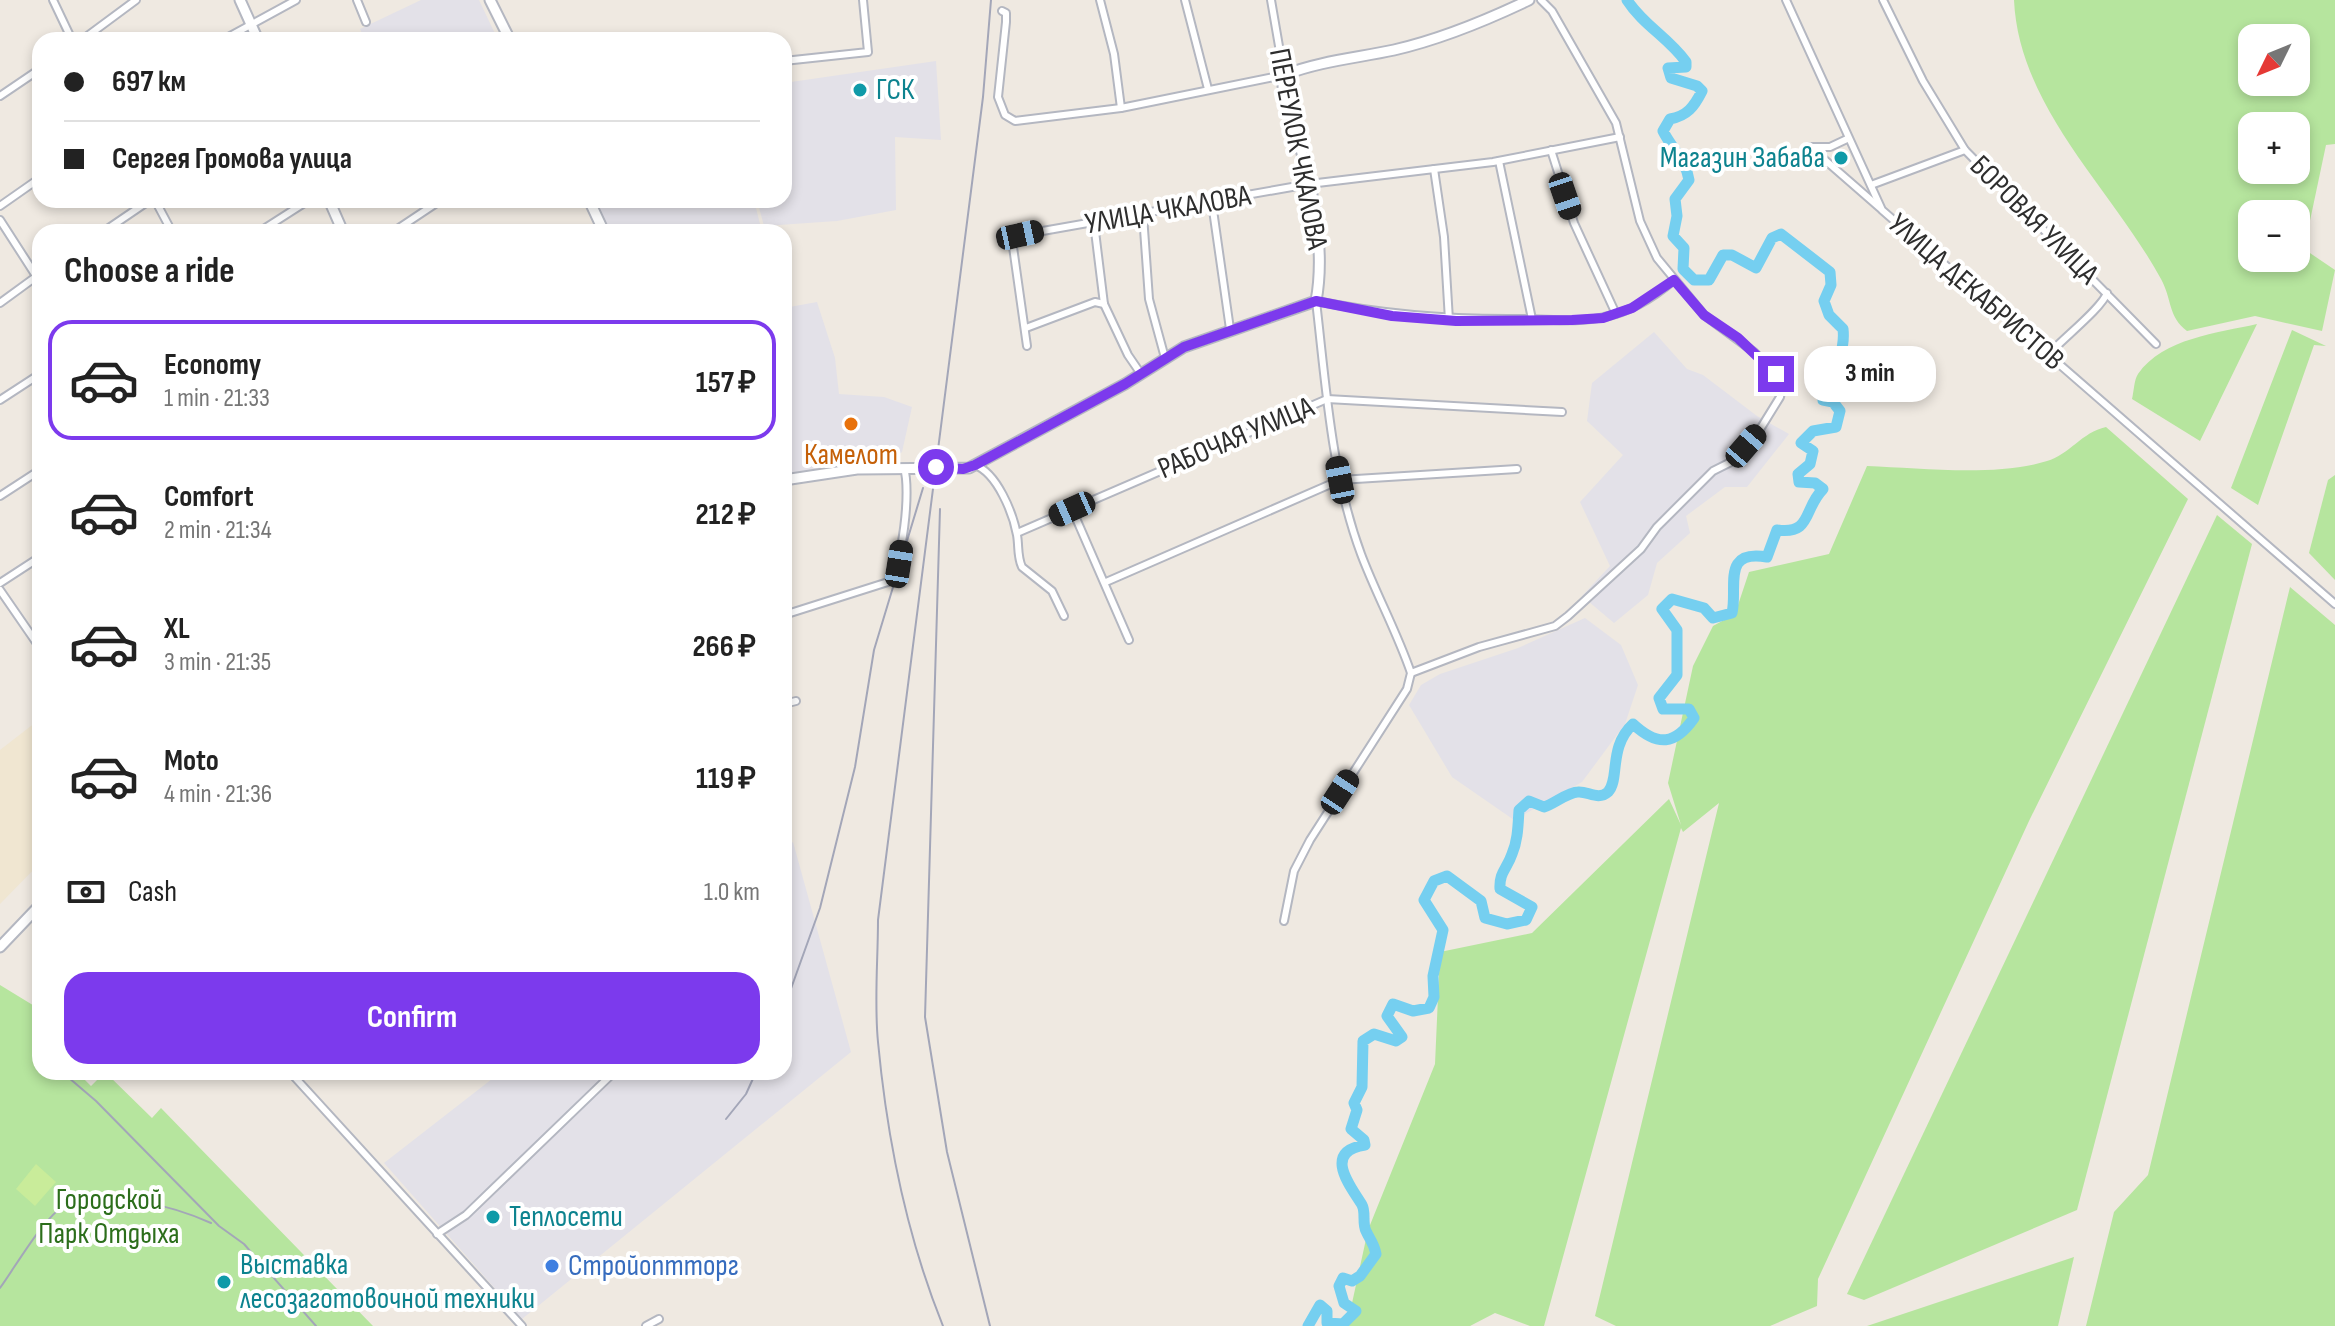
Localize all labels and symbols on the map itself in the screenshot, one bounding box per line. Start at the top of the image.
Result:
north arrow [2238,24,2310,96]
street label: ПЕРЕУЛОК ЧКАЛОВА [1261,45,1335,253]
place label: ГСК [876,72,915,108]
marker: ГСК [851,81,869,99]
place label: Магазин Забава [1660,140,1825,176]
street label: БОРОВАЯ УЛИЦА [1962,148,2106,292]
marker: Магазин Забава [1832,149,1850,167]
car [1546,169,1584,223]
street label: УЛИЦА ЧКАЛОВА [1082,178,1254,242]
street label: УЛИЦА ДЕКАБРИСТОВ [1881,206,2071,378]
car [994,218,1046,252]
callout: 3 min [1804,346,1936,402]
route end [1758,356,1794,392]
street label: РАБОЧАЯ УЛИЦА [1153,389,1320,487]
marker: Камелот [842,415,860,433]
car [1721,420,1771,472]
place label: Камелот [804,437,898,473]
route start [918,449,954,485]
car [1324,454,1356,506]
car [1045,488,1099,530]
car [883,538,915,590]
car [1317,765,1363,819]
park label: Городской Парк Отдыха [38,1182,180,1252]
place label: Теплосети [509,1199,623,1235]
marker: Теплосети [484,1208,502,1226]
place label: Выставка лесозаготовочной техники [240,1247,535,1317]
place label: Стройоптторг [568,1248,739,1284]
marker: Стройоптторг [543,1257,561,1275]
marker: Выставка лесозаготовочной техники [215,1273,233,1291]

